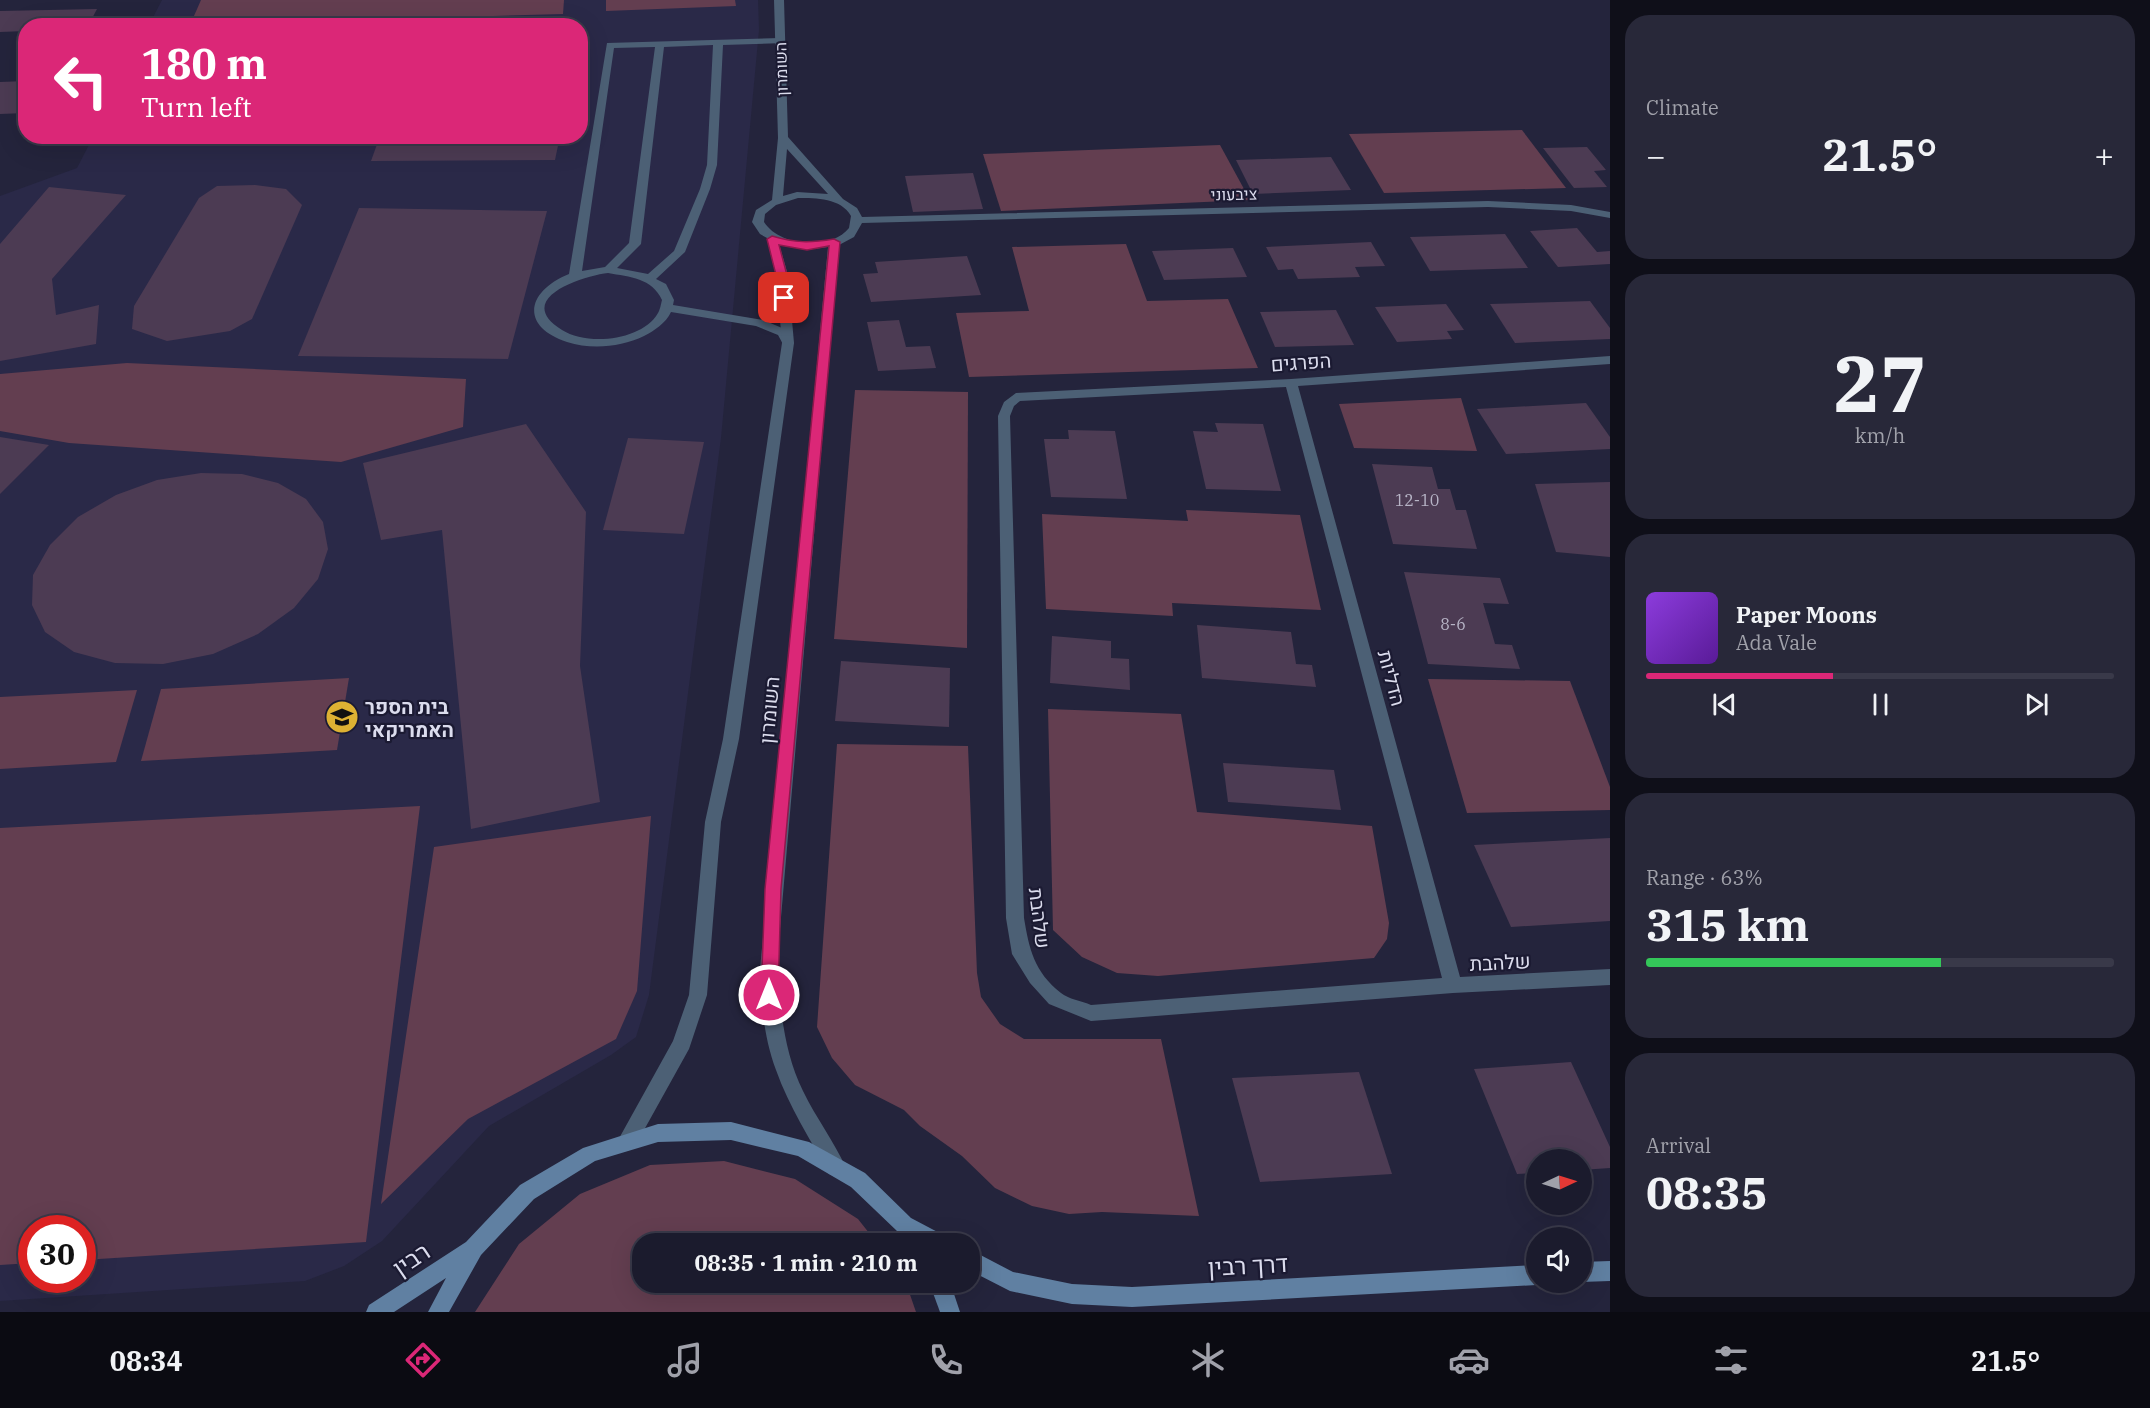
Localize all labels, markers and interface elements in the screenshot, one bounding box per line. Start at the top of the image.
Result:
text: 180 m [141,36,267,91]
icon: left [42,42,120,120]
street label: השומרון [770,42,792,96]
text: Turn left [141,89,252,124]
text: Climate [1646,94,1719,121]
text: 21.5° [1823,125,1937,183]
text: − [1646,134,1666,177]
text: + [2094,134,2114,177]
street label: ציבעוני [1211,184,1258,204]
pin [758,272,809,323]
icon: arrive [767,281,800,314]
text: 27 [1833,332,1927,433]
street label: הפרגים [1270,346,1332,378]
text: km/h [1855,422,1905,449]
house number: 12-10 [1395,490,1439,510]
text: Paper Moons [1736,600,1877,629]
house number: 8-6 [1440,614,1466,634]
text: Ada Vale [1736,629,1817,656]
street label: הדליות [1372,647,1412,709]
street label: השומרון [753,675,785,745]
icon: previous [1708,688,1741,721]
icon: pause [1864,688,1897,721]
icon: next [2020,688,2053,721]
place label: בית הספר האמריקאי [365,693,454,743]
school or university icon: בית הספר האמריקאי [324,699,360,735]
text: Range · 63% [1646,864,1763,891]
street label: שלהבת [1023,886,1057,950]
text: 315 km [1646,895,1809,953]
street label: שלהבת [1469,947,1531,977]
position arrow [737,963,801,1027]
text: Arrival [1646,1132,1711,1159]
north arrow [1526,1149,1592,1215]
map controls [1526,1149,1592,1293]
text: 08:35 [1646,1163,1768,1221]
speed limit sign: 30 [18,1215,96,1293]
button: sound [1526,1227,1592,1293]
street label: רבין [386,1235,436,1283]
street label: דרך רבין [1207,1247,1289,1283]
text: 08:35 · 1 min · 210 m [694,1248,918,1277]
icon: directions [402,1339,444,1381]
icon: music [664,1339,706,1381]
icon: phone [925,1339,967,1381]
icon: climate [1187,1339,1229,1381]
icon: car [1448,1339,1490,1381]
icon: filters [1710,1339,1752,1381]
text: 08:34 [110,1343,183,1378]
text: 21.5° [1971,1343,2040,1378]

